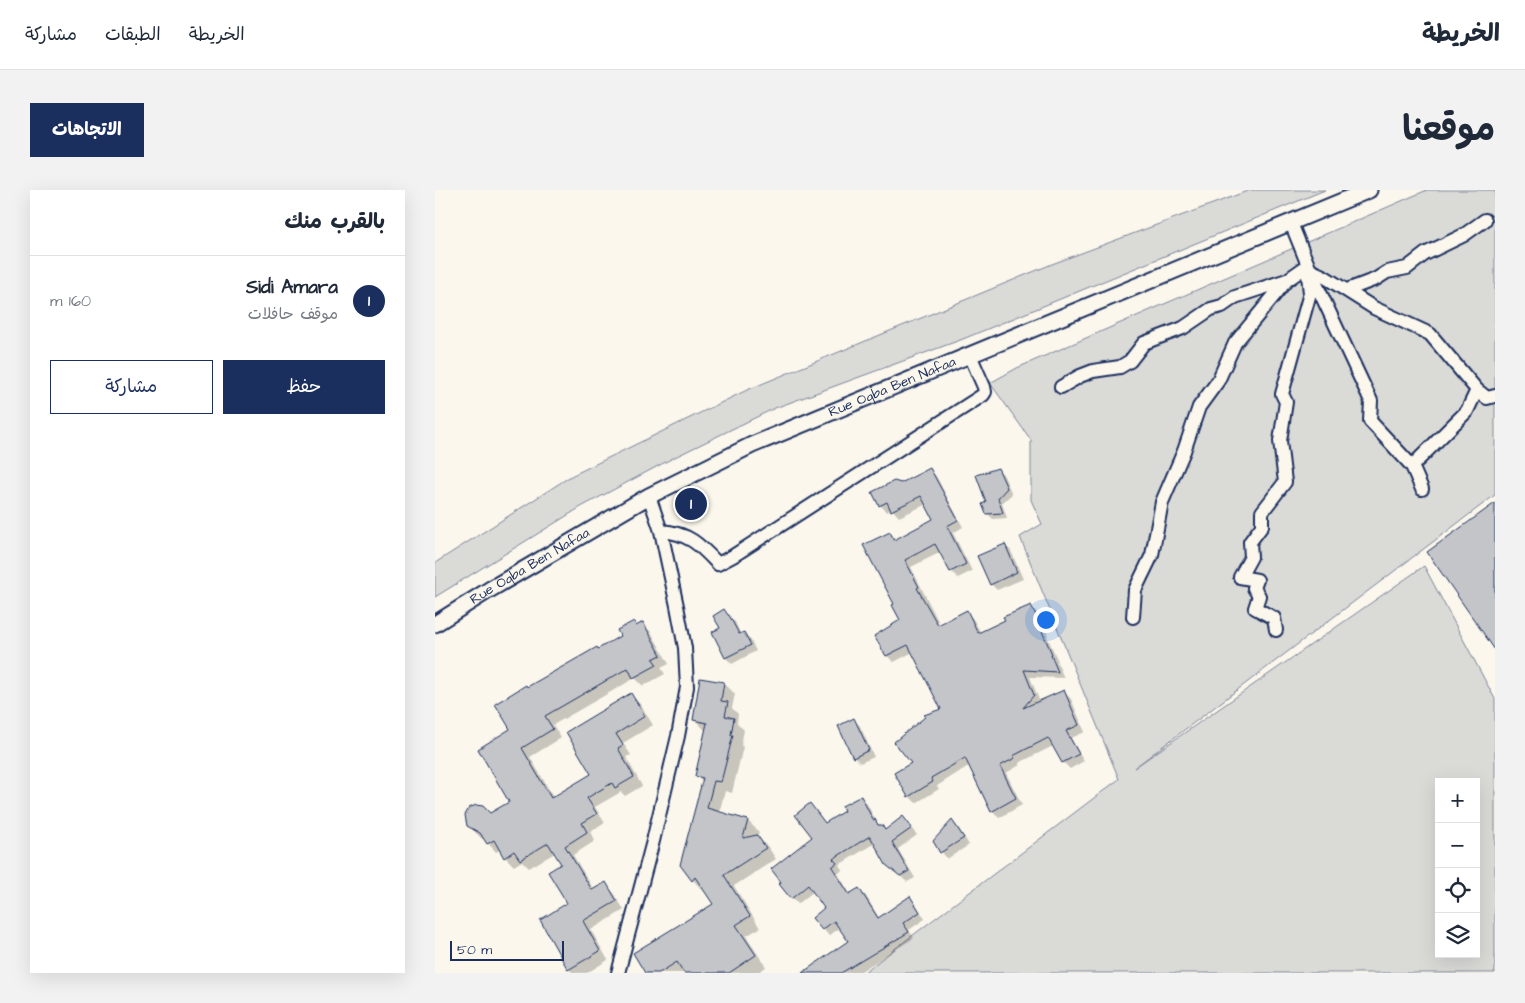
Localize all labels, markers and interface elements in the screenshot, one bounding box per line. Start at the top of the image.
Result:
text: الخريطة [1422,17,1500,51]
text: مشاركة [25,22,77,47]
text: الطبقات [105,22,161,47]
text: الخريطة [189,22,245,47]
button: الاتجاهات [30,103,144,157]
text: موقعنا [1402,105,1495,154]
text: بالقرب منك [284,207,385,236]
text: Sidi Amara [246,274,338,301]
text: 160 m [50,290,91,312]
text: 1 [368,290,370,312]
text: موقف حافلات [248,303,338,325]
street label: Rue Oqba Ben Nafaa [825,352,959,422]
button: مشاركة [50,360,213,414]
button: حفظ [223,360,385,414]
pin: 1 [675,485,707,523]
street label: Rue Oqba Ben Nafaa [466,523,593,610]
your location [1033,607,1059,633]
map controls [1435,778,1480,958]
button: + [1435,778,1480,823]
button: − [1435,823,1480,868]
button: locate [1435,868,1480,913]
button: layers [1435,913,1480,958]
scale bar [450,938,564,961]
text: 50 m [457,940,492,960]

